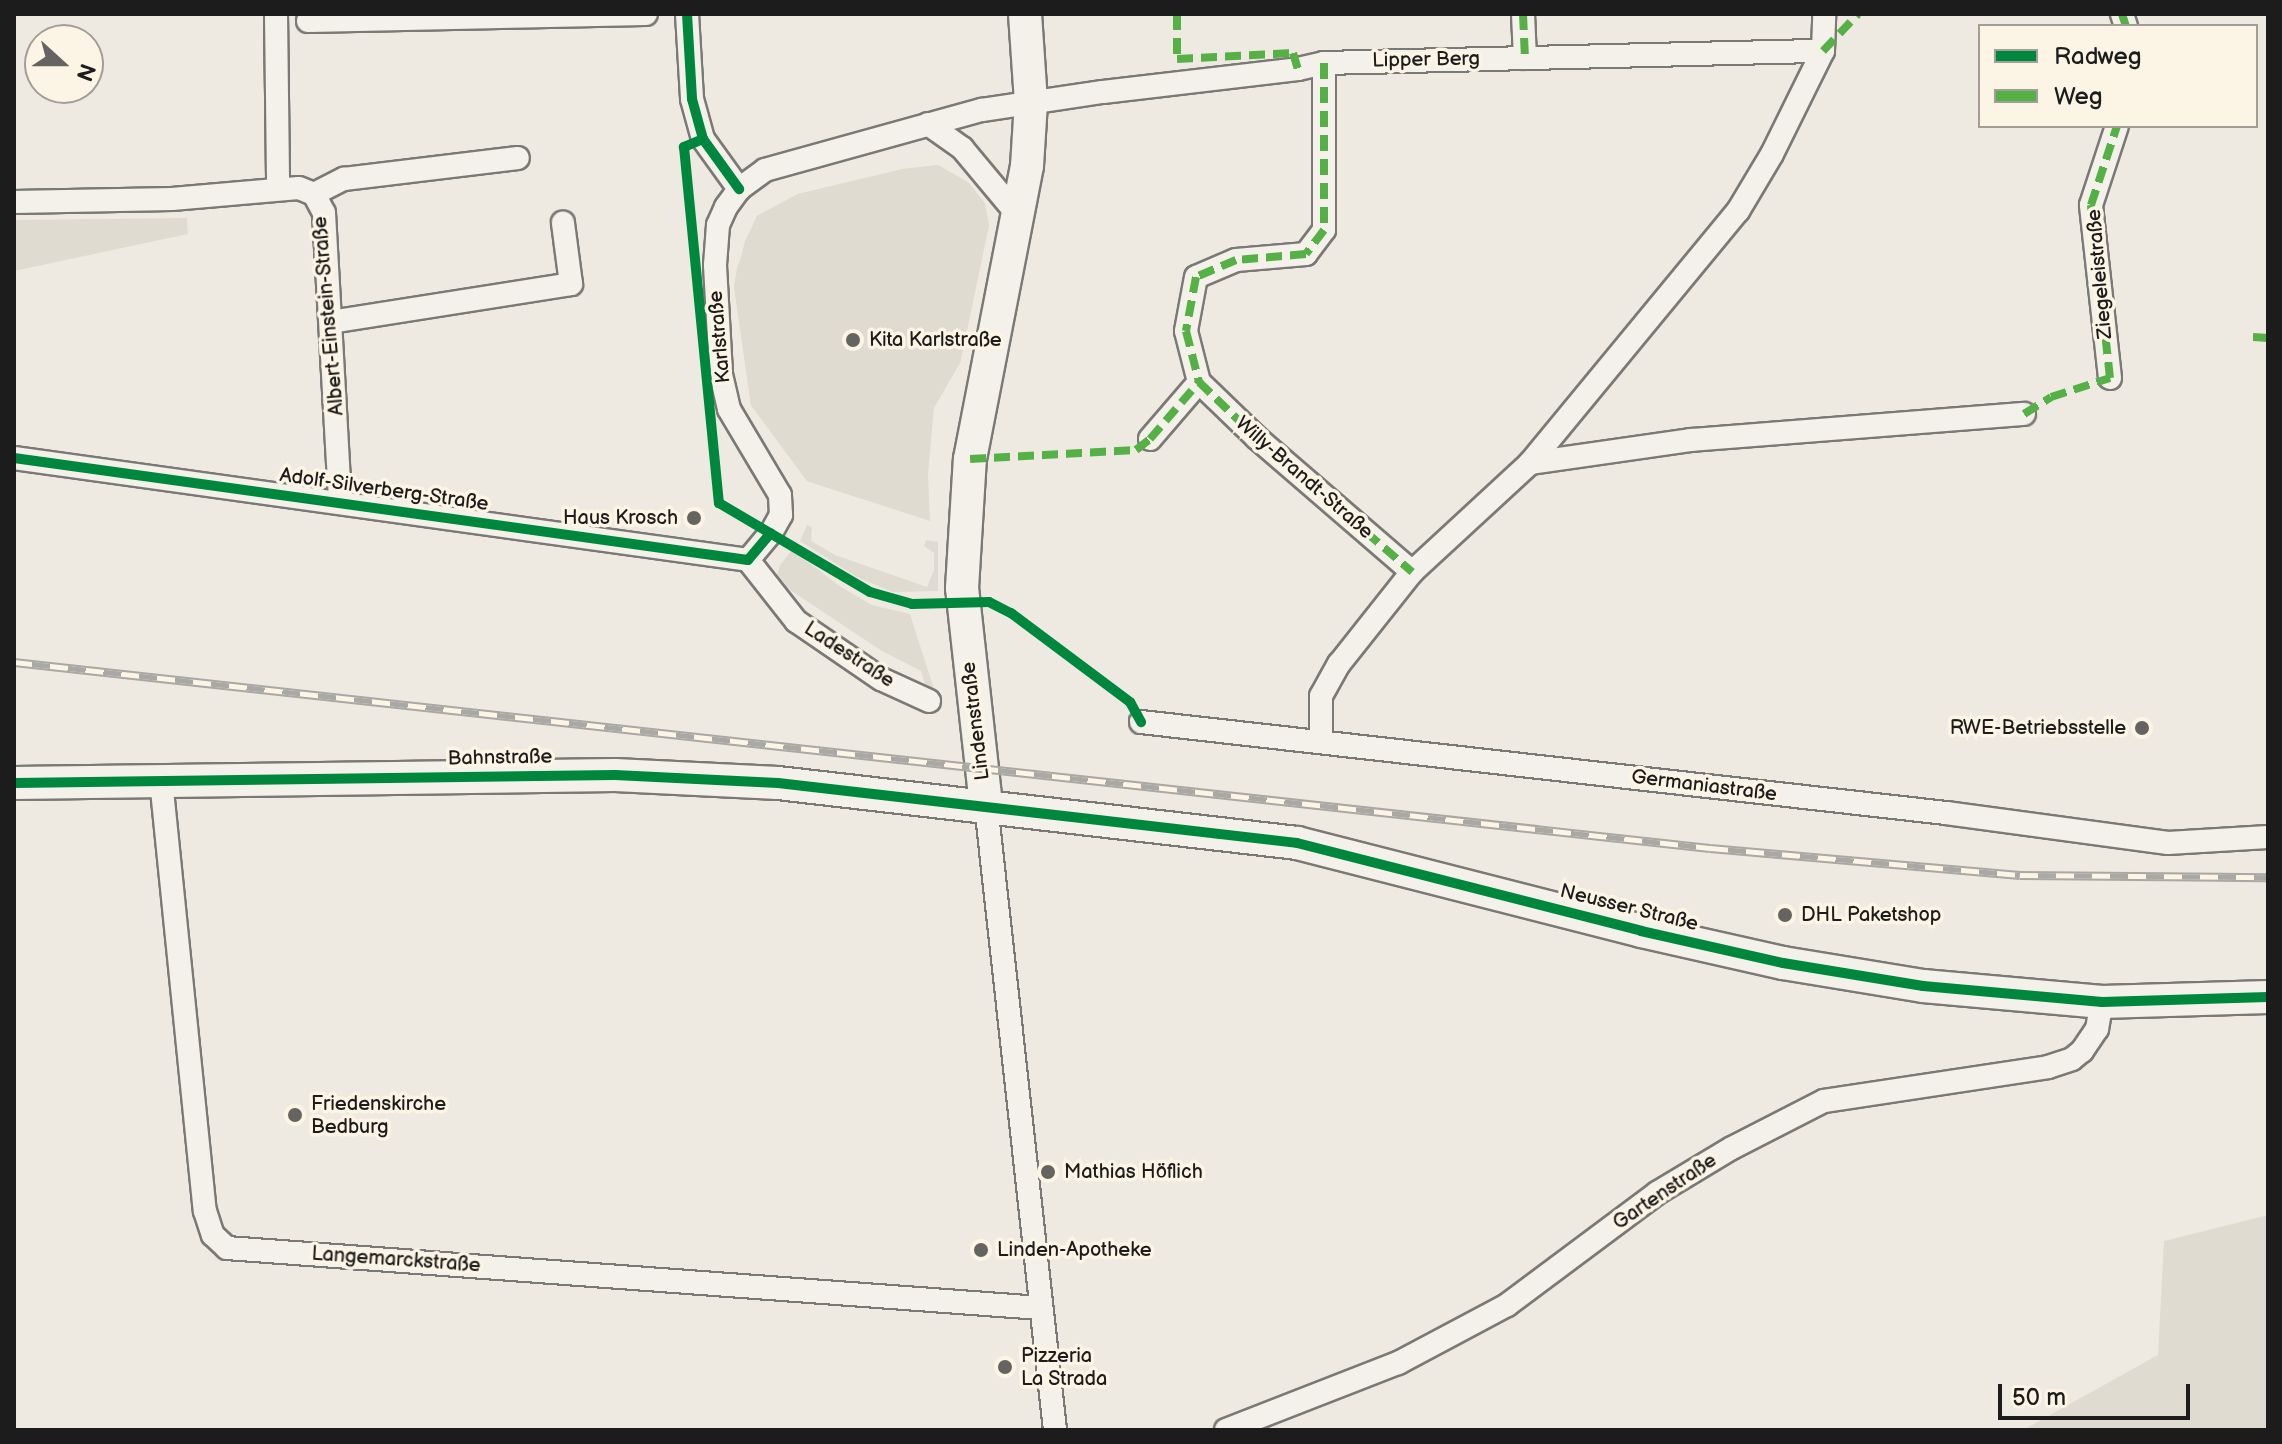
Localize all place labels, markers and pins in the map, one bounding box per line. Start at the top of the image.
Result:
place label: Kita Karlstraße [869,328,1002,352]
marker: Kita Karlstraße [844,331,862,349]
place label: Haus Krosch [563,506,678,530]
marker: Haus Krosch [685,509,703,527]
place label: RWE-Betriebsstelle [1950,716,2126,740]
marker: RWE-Betriebsstelle [2133,719,2151,737]
place label: DHL Paketshop [1801,903,1941,927]
marker: DHL Paketshop [1776,906,1794,924]
place label: Friedenskirche Bedburg [311,1092,446,1139]
marker: Friedenskirche Bedburg [286,1106,304,1124]
place label: Mathias Höflich [1064,1160,1203,1184]
marker: Mathias Höflich [1039,1163,1057,1181]
place label: Linden-Apotheke [997,1238,1151,1262]
marker: Linden-Apotheke [972,1241,990,1259]
place label: Pizzeria La Strada [1021,1344,1108,1391]
marker: Pizzeria La Strada [996,1358,1014,1376]

